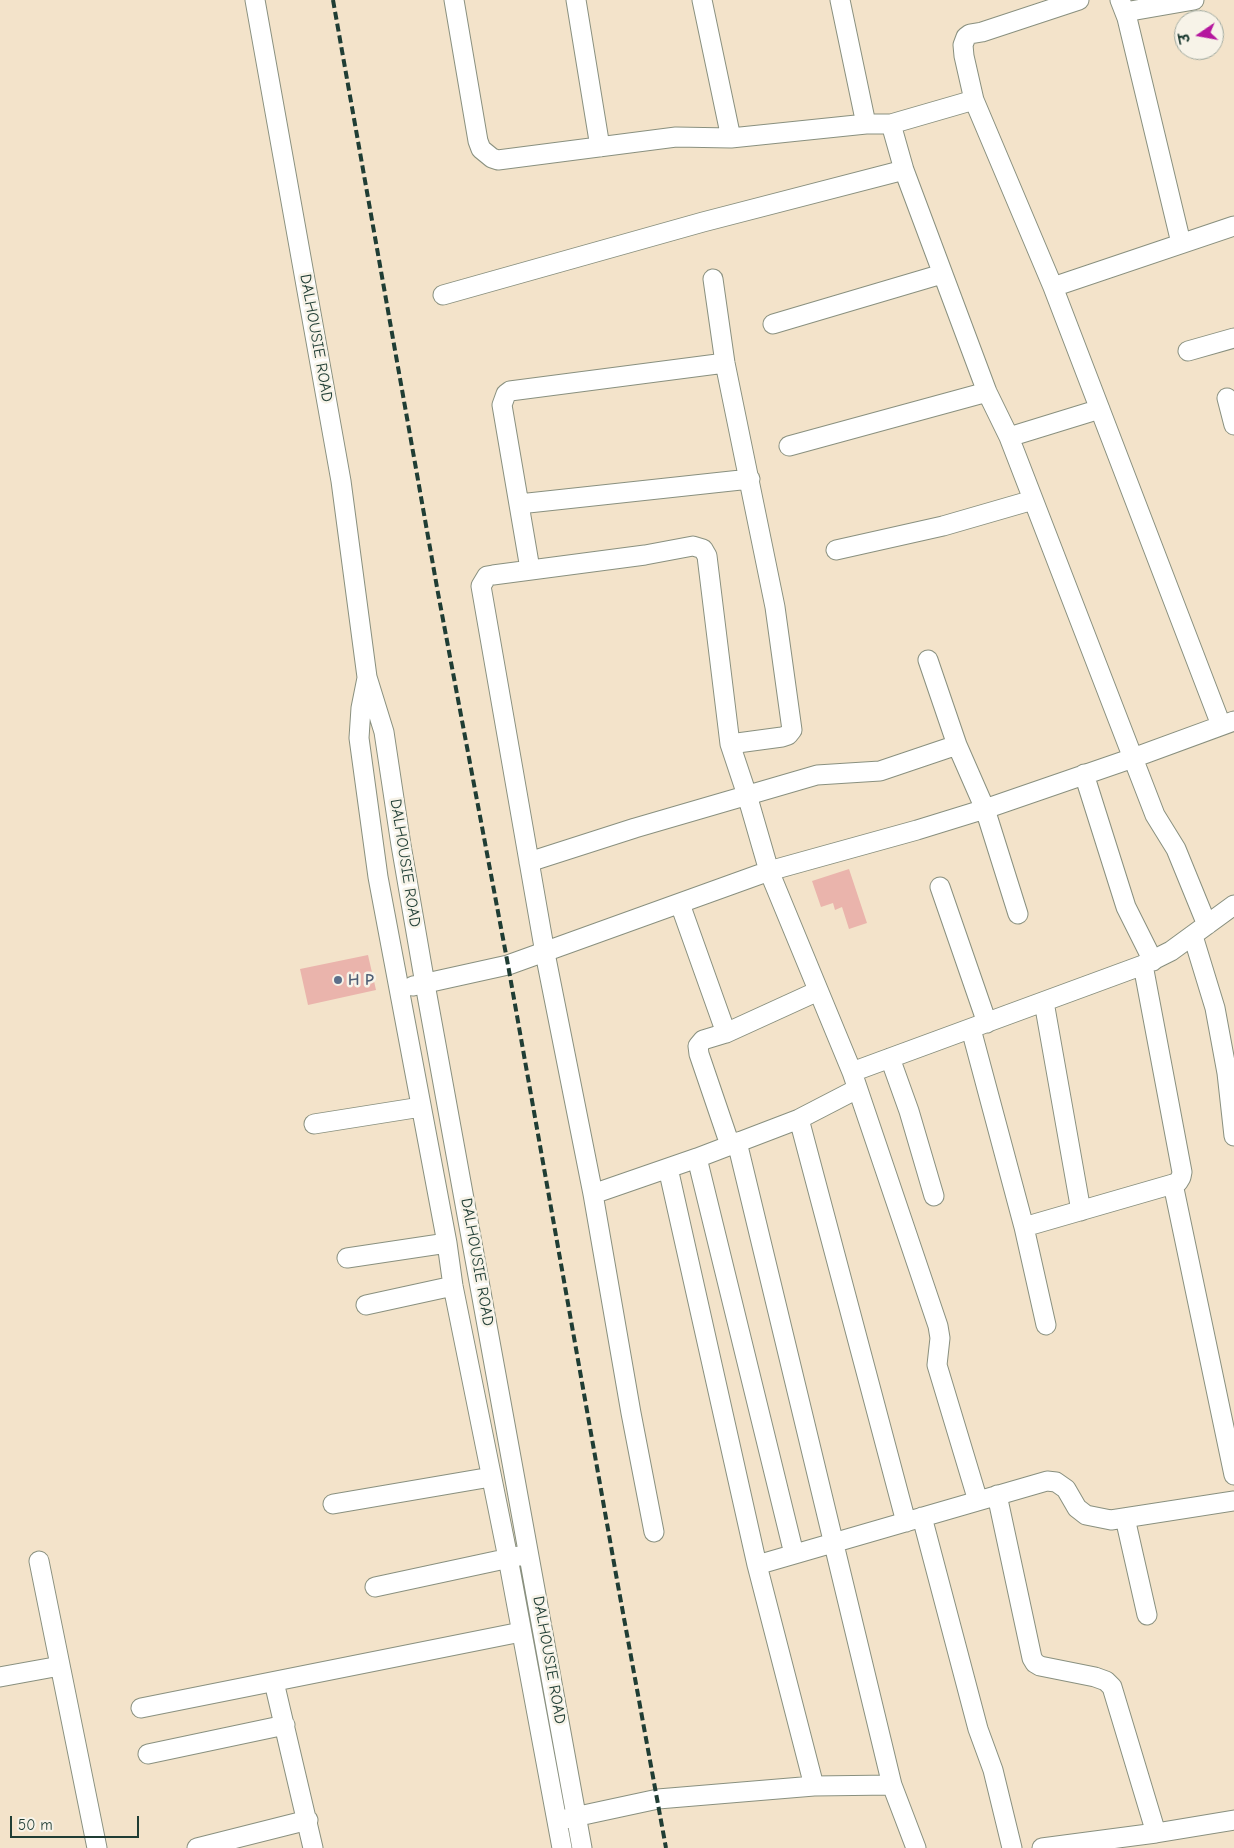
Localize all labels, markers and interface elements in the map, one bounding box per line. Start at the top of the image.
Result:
north arrow [1174,10,1224,60]
text: उ [1176,32,1194,44]
street label: DALHOUSIE ROAD [295,273,337,403]
street label: DALHOUSIE ROAD [385,798,425,928]
place label: H P [348,970,374,990]
marker: H P [332,974,344,986]
street label: DALHOUSIE ROAD [456,1197,498,1327]
street label: DALHOUSIE ROAD [528,1595,570,1725]
scale bar [12,1806,141,1838]
text: 50 m [18,1816,53,1834]

